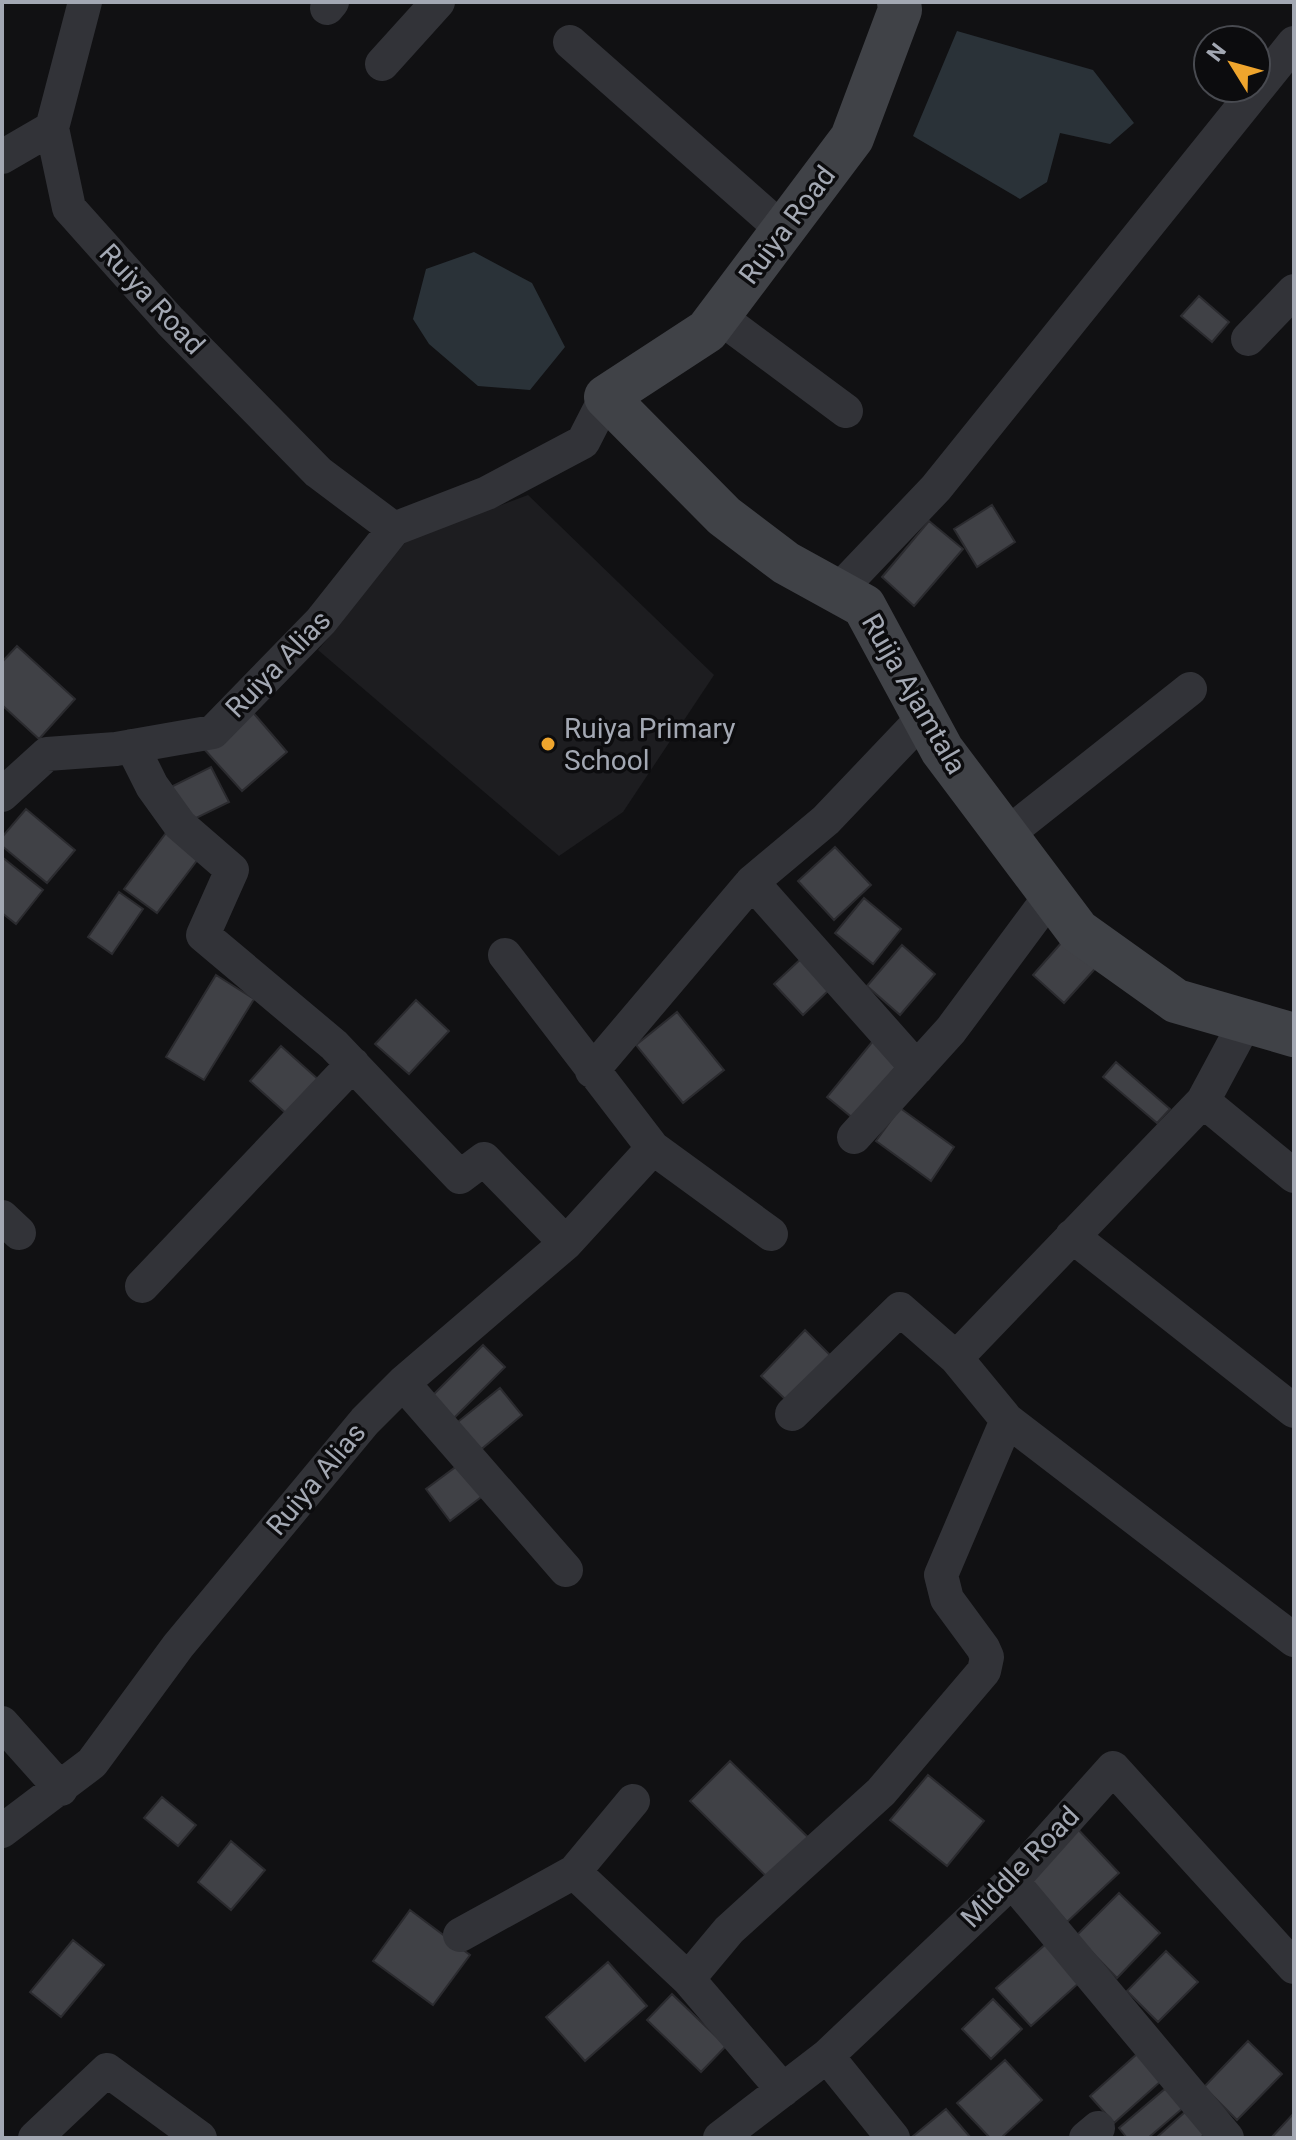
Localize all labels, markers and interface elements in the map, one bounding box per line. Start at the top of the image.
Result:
north arrow [1192,24,1272,104]
text: N [1202,39,1231,66]
street label: Ruiya Road [732,160,842,290]
street label: Ruiya Road [93,237,211,361]
street label: Ruiya Alias [219,604,337,724]
street label: Ruija Ajamtala [855,608,973,780]
place label: Ruiya Primary School [564,712,735,777]
marker: Ruiya Primary School [539,735,557,753]
street label: Ruiya Alias [260,1416,372,1542]
street label: Middle Road [954,1800,1086,1934]

